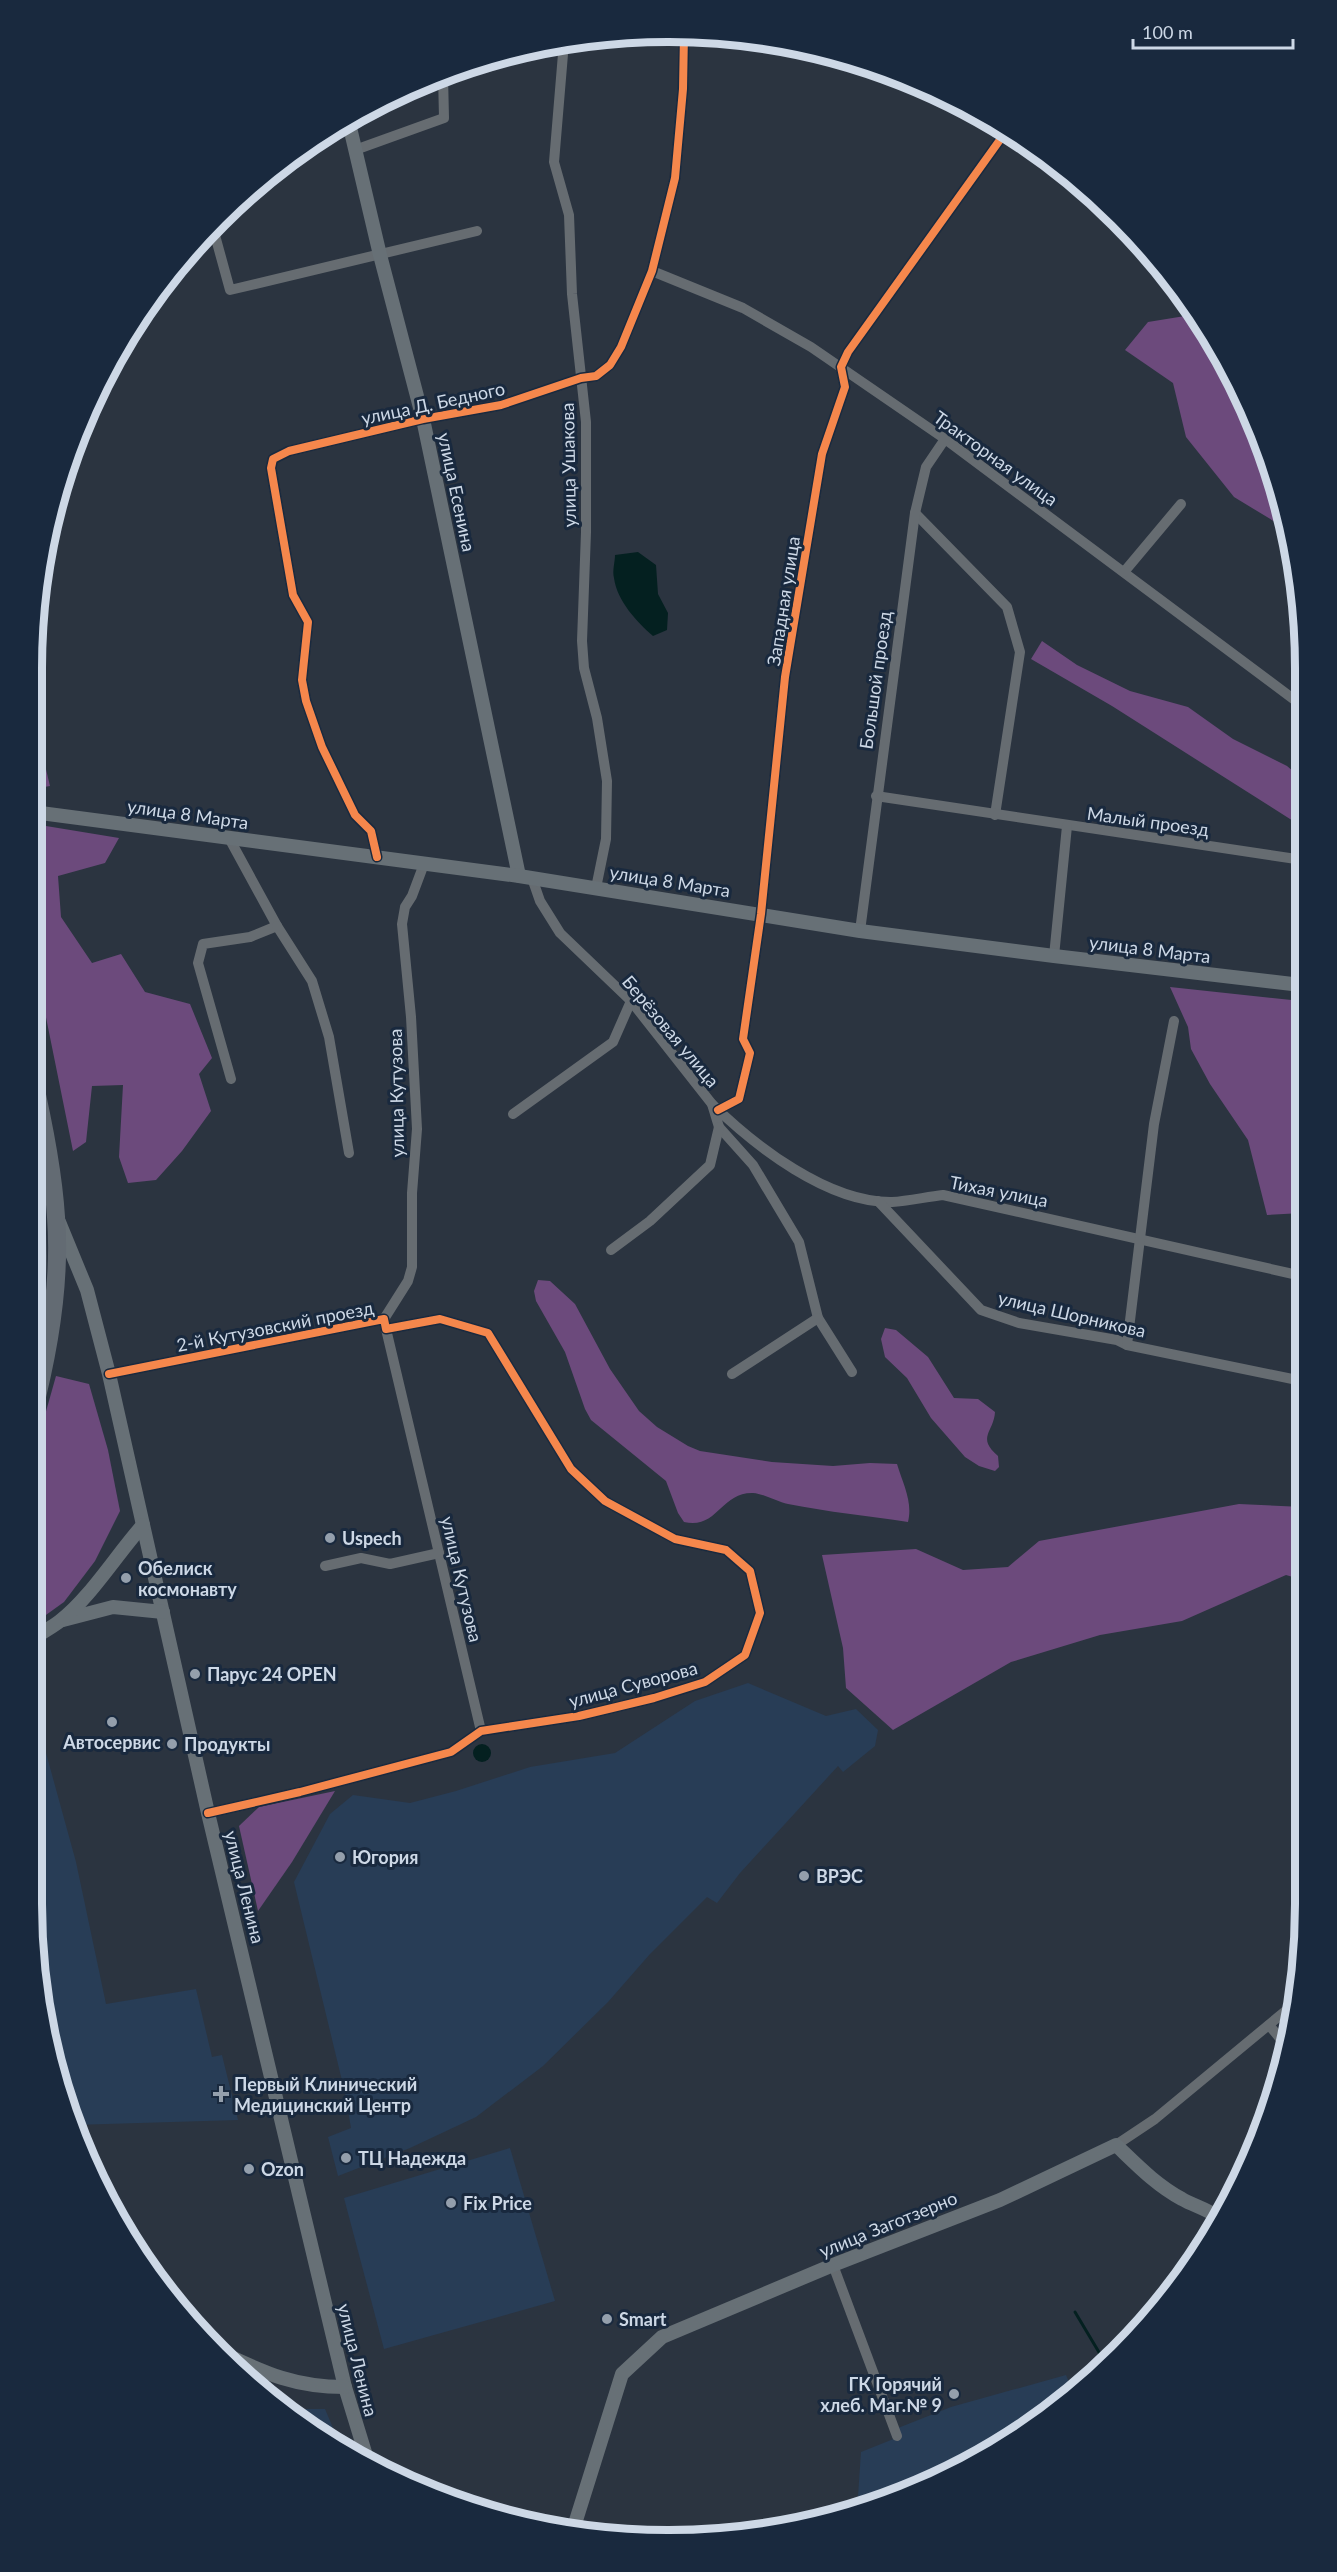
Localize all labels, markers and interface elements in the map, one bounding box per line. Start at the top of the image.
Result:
scale bar [1133,12,1294,50]
text: 100 m [1142,21,1193,43]
street label: улица Д. Бедного [359,377,507,429]
street label: улица Ушакова [556,403,580,527]
street label: Тракторная улица [930,406,1062,510]
street label: улица Есенина [434,430,480,554]
street label: Западная улица [762,535,804,667]
street label: Большой проезд [854,610,896,750]
street label: улица 8 Марта [126,795,250,833]
street label: Малый проезд [1086,802,1210,840]
street label: улица 8 Марта [608,861,732,901]
street label: улица 8 Марта [1088,931,1212,967]
street label: Берёзовая улица [618,971,724,1091]
street label: улица Кутузова [384,1028,408,1158]
street label: Тихая улица [948,1171,1050,1211]
street label: улица Шорникова [996,1286,1148,1342]
street label: 2-й Кутузовский проезд [175,1296,375,1356]
street label: улица Кутузова [437,1514,487,1644]
place label: Uspech [342,1527,402,1549]
marker: Uspech [323,1531,337,1545]
place label: Обелиск космонавту [138,1557,237,1600]
marker: Обелиск космонавту [119,1571,133,1585]
street label: улица Суворова [566,1656,700,1712]
place label: Парус 24 OPEN [207,1663,337,1685]
marker: Парус 24 OPEN [188,1667,202,1681]
marker: Автосервис [105,1715,119,1729]
place label: Автосервис [62,1731,161,1753]
place label: Продукты [184,1733,270,1755]
marker: Продукты [165,1737,179,1751]
street label: улица Ленина [220,1828,270,1946]
place label: Югория [352,1846,419,1868]
marker: Югория [333,1850,347,1864]
place label: ВРЭС [816,1865,863,1887]
marker: ВРЭС [797,1869,811,1883]
place label: Первый Клинический Медицинский Центр [234,2073,417,2116]
marker: Первый Клинический Медицинский Центр [212,2085,230,2103]
place label: ТЦ Надежда [358,2147,466,2169]
marker: ТЦ Надежда [339,2151,353,2165]
place label: Ozon [261,2158,304,2180]
marker: Ozon [242,2162,256,2176]
street label: улица Заготзерно [816,2186,960,2262]
place label: Fix Price [463,2192,532,2214]
marker: Fix Price [444,2196,458,2210]
street label: улица Ленина [333,2301,383,2419]
place label: Smart [619,2308,667,2330]
marker: Smart [600,2312,614,2326]
place label: ГК Горячий хлеб. Маг.№ 9 [820,2373,942,2416]
marker: ГК Горячий хлеб. Маг.№ 9 [947,2387,961,2401]

